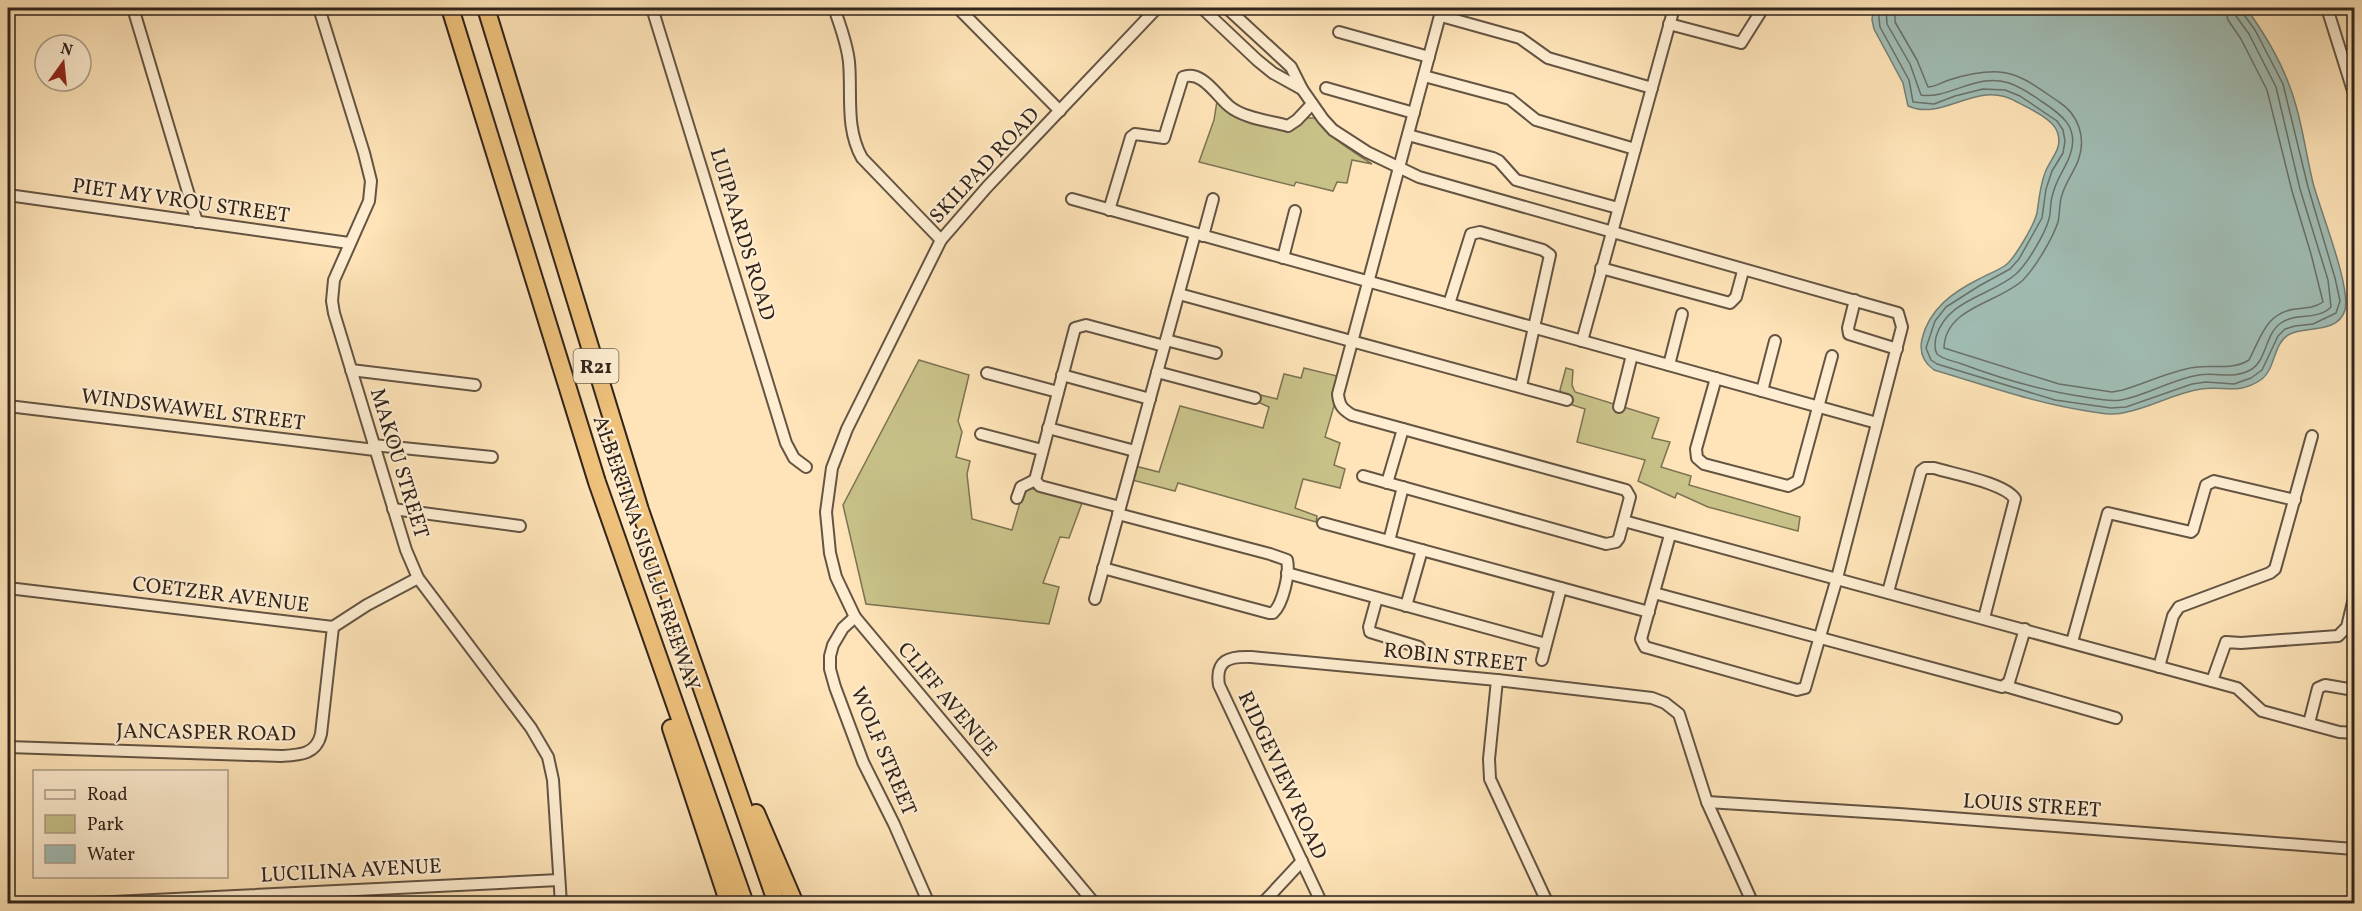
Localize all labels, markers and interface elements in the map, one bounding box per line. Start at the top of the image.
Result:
north arrow [33,33,93,93]
text: N [58,38,75,63]
street label: SKILPAD ROAD [923,101,1047,231]
street label: LUIPAARDS ROAD [702,145,782,324]
street label: PIET MY VROU STREET [70,172,291,231]
road number: R21 [574,349,618,383]
street label: WINDSWAWEL STREET [79,382,307,439]
street label: MAKOU STREET [362,385,435,542]
street label: ALBERTINA SISULU FREEWAY [585,412,706,695]
street label: COETZER AVENUE [131,570,311,621]
street label: CLIFF AVENUE [890,636,1004,764]
street label: ROBIN STREET [1382,637,1528,680]
street label: WOLF STREET [842,682,923,821]
street label: RIDGEVIEW ROAD [1230,687,1333,864]
street label: JANCASPER ROAD [116,717,296,750]
legend [33,770,228,878]
text: Road [87,783,128,808]
street label: LOUIS STREET [1962,787,2102,826]
text: Park [87,813,124,838]
text: Water [87,843,135,868]
street label: LUCILINA AVENUE [260,852,442,891]

